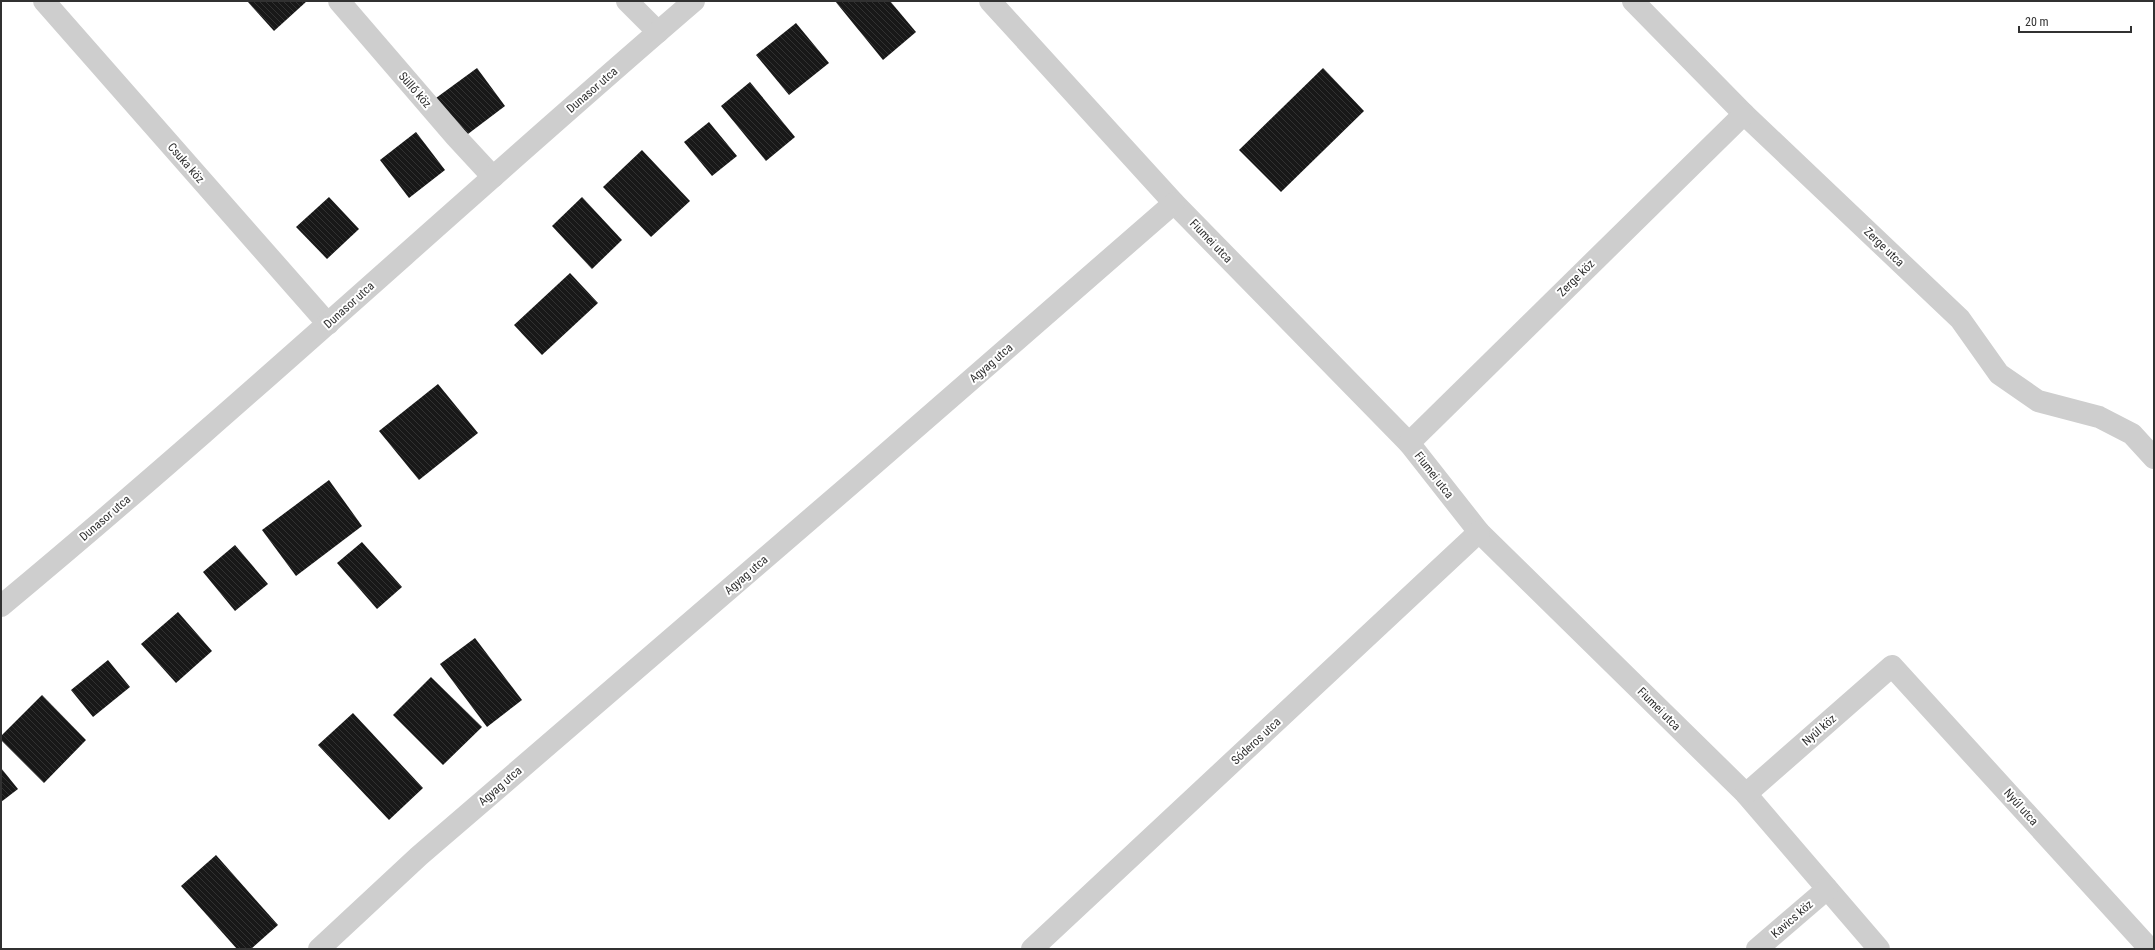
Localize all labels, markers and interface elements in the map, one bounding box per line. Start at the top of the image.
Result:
scale bar [2019,8,2131,34]
text: 20 m [2025,15,2049,29]
street label: Dunasor utca [564,64,620,116]
street label: Süllő köz [396,69,434,111]
street label: Csuka köz [165,140,207,186]
street label: Fiumei utca [1187,216,1235,266]
street label: Zerge utca [1861,225,1907,270]
street label: Zerge köz [1555,257,1597,299]
street label: Dunasor utca [321,279,377,331]
street label: Agyag utca [966,340,1016,386]
street label: Fiumei utca [1412,449,1457,501]
street label: Dunasor utca [77,492,133,544]
street label: Agyag utca [721,552,771,598]
street label: Fiumei utca [1635,685,1684,734]
street label: Nyúl köz [1799,711,1839,749]
street label: Sóderos utca [1228,714,1284,767]
street label: Agyag utca [475,763,525,809]
street label: Nyúl utca [2001,786,2041,828]
street label: Kavics köz [1768,897,1816,941]

